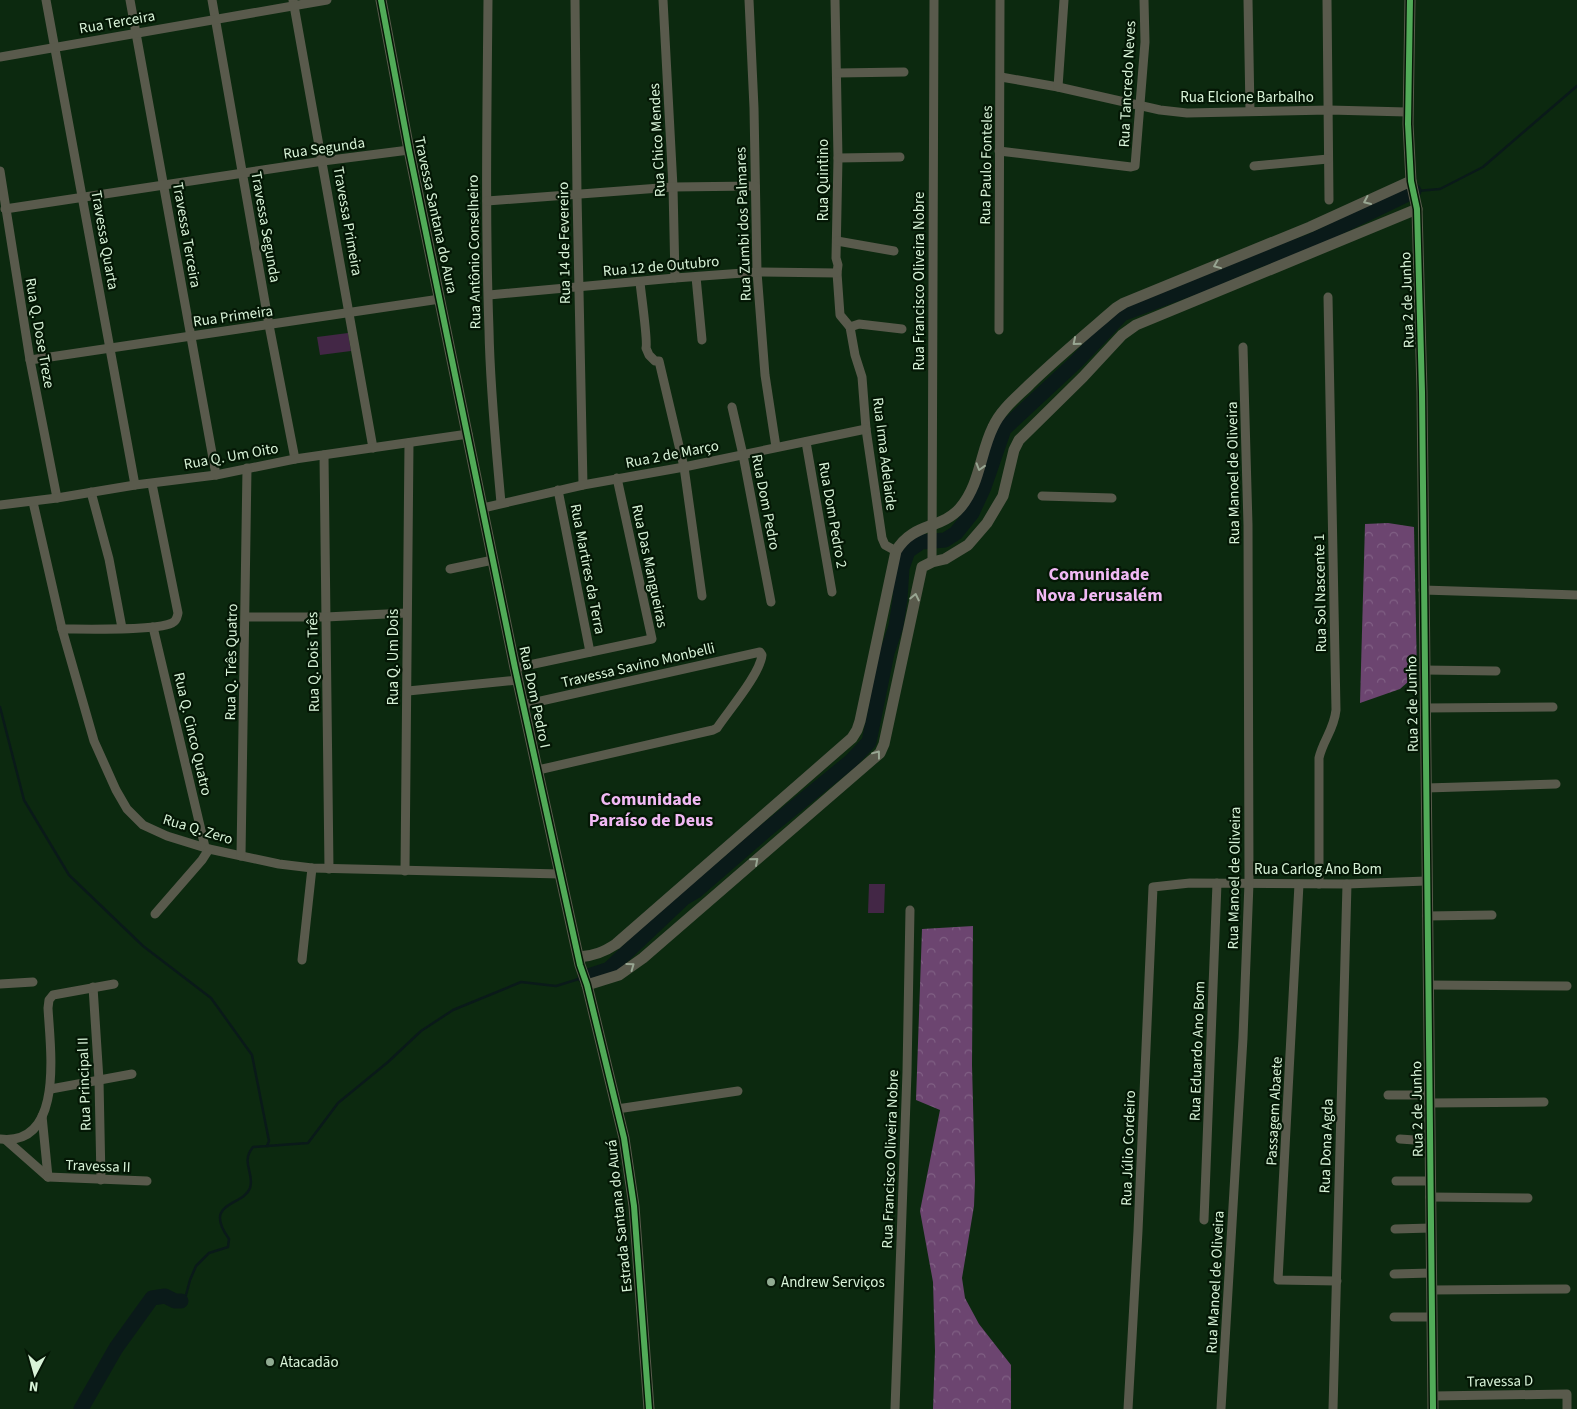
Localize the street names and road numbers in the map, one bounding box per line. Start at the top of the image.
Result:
street label: Rua Terceira [77,5,157,40]
street label: Rua Tancredo Neves [1114,20,1141,148]
street label: Rua Chico Mendes [644,83,671,197]
street label: Rua Elcione Barbalho [1180,87,1314,108]
street label: Rua Paulo Fonteles [975,105,998,225]
street label: Rua Segunda [282,132,366,165]
street label: Travessa Santana do Aura [409,135,462,296]
street label: Rua Quintino [813,139,834,221]
street label: Rua Zumbi dos Palmares [730,147,757,301]
street label: Travessa Primeira [328,165,367,277]
street label: Travessa Segunda [245,170,286,284]
street label: Rua Antônio Conselheiro [463,175,486,329]
street label: Travessa Terceira [167,181,206,290]
street label: Rua 14 de Fevereiro [553,182,576,304]
street label: Travessa Quarta [85,189,124,291]
street label: Rua Francisco Oliveira Nobre [909,191,930,371]
street label: Rua 12 de Outubro [602,251,720,282]
street label: Rua 2 de Junho [1395,251,1420,348]
street label: Rua Q. Dose Treze [19,276,60,390]
street label: Rua Primeira [192,300,274,333]
street label: Rua Irma Adelaide [867,396,902,512]
street label: Rua Manoel de Oliveira [1222,401,1245,545]
street label: Rua 2 de Março [624,435,721,474]
street label: Rua Q. Um Oito [182,438,280,475]
street label: Rua Dom Pedro [746,452,785,552]
street label: Rua Dom Pedro 2 [813,460,852,570]
street label: Rua Martires da Terra [565,502,610,636]
street label: Rua Das Mangueiras [626,503,673,630]
street label: Rua Sol Nascente 1 [1309,533,1332,653]
street label: Rua Q. Três Quatro [220,603,243,721]
street label: Rua Q. Um Dois [383,609,404,705]
street label: Rua Q. Dois Três [302,612,325,712]
street label: Travessa Savino Monbelli [559,638,717,693]
street label: Rua Dom Pedro I [513,644,556,750]
street label: Rua 2 de Junho [1401,656,1424,752]
street label: Rua Q. Cinco Quatro [168,670,217,798]
street label: Rua Manoel de Oliveira [1223,806,1246,950]
street label: Rua Q. Zero [160,809,236,850]
street label: Rua Carlog Ano Bom [1254,859,1382,880]
street label: Rua Eduardo Ano Bom [1185,980,1210,1122]
street label: Rua Principal II [72,1037,97,1131]
street label: Passagem Abaete [1261,1056,1288,1166]
street label: Rua 2 de Junho [1406,1061,1429,1157]
street label: Rua Francisco Oliveira Nobre [877,1069,904,1249]
street label: Rua Júlio Cordeiro [1116,1090,1141,1206]
street label: Rua Dona Agda [1314,1098,1339,1194]
street label: Estrada Santana do Aurá [601,1139,638,1293]
street label: Travessa II [65,1155,131,1178]
street label: Rua Manoel de Oliveira [1201,1210,1230,1354]
street label: Travessa D [1467,1370,1533,1393]

